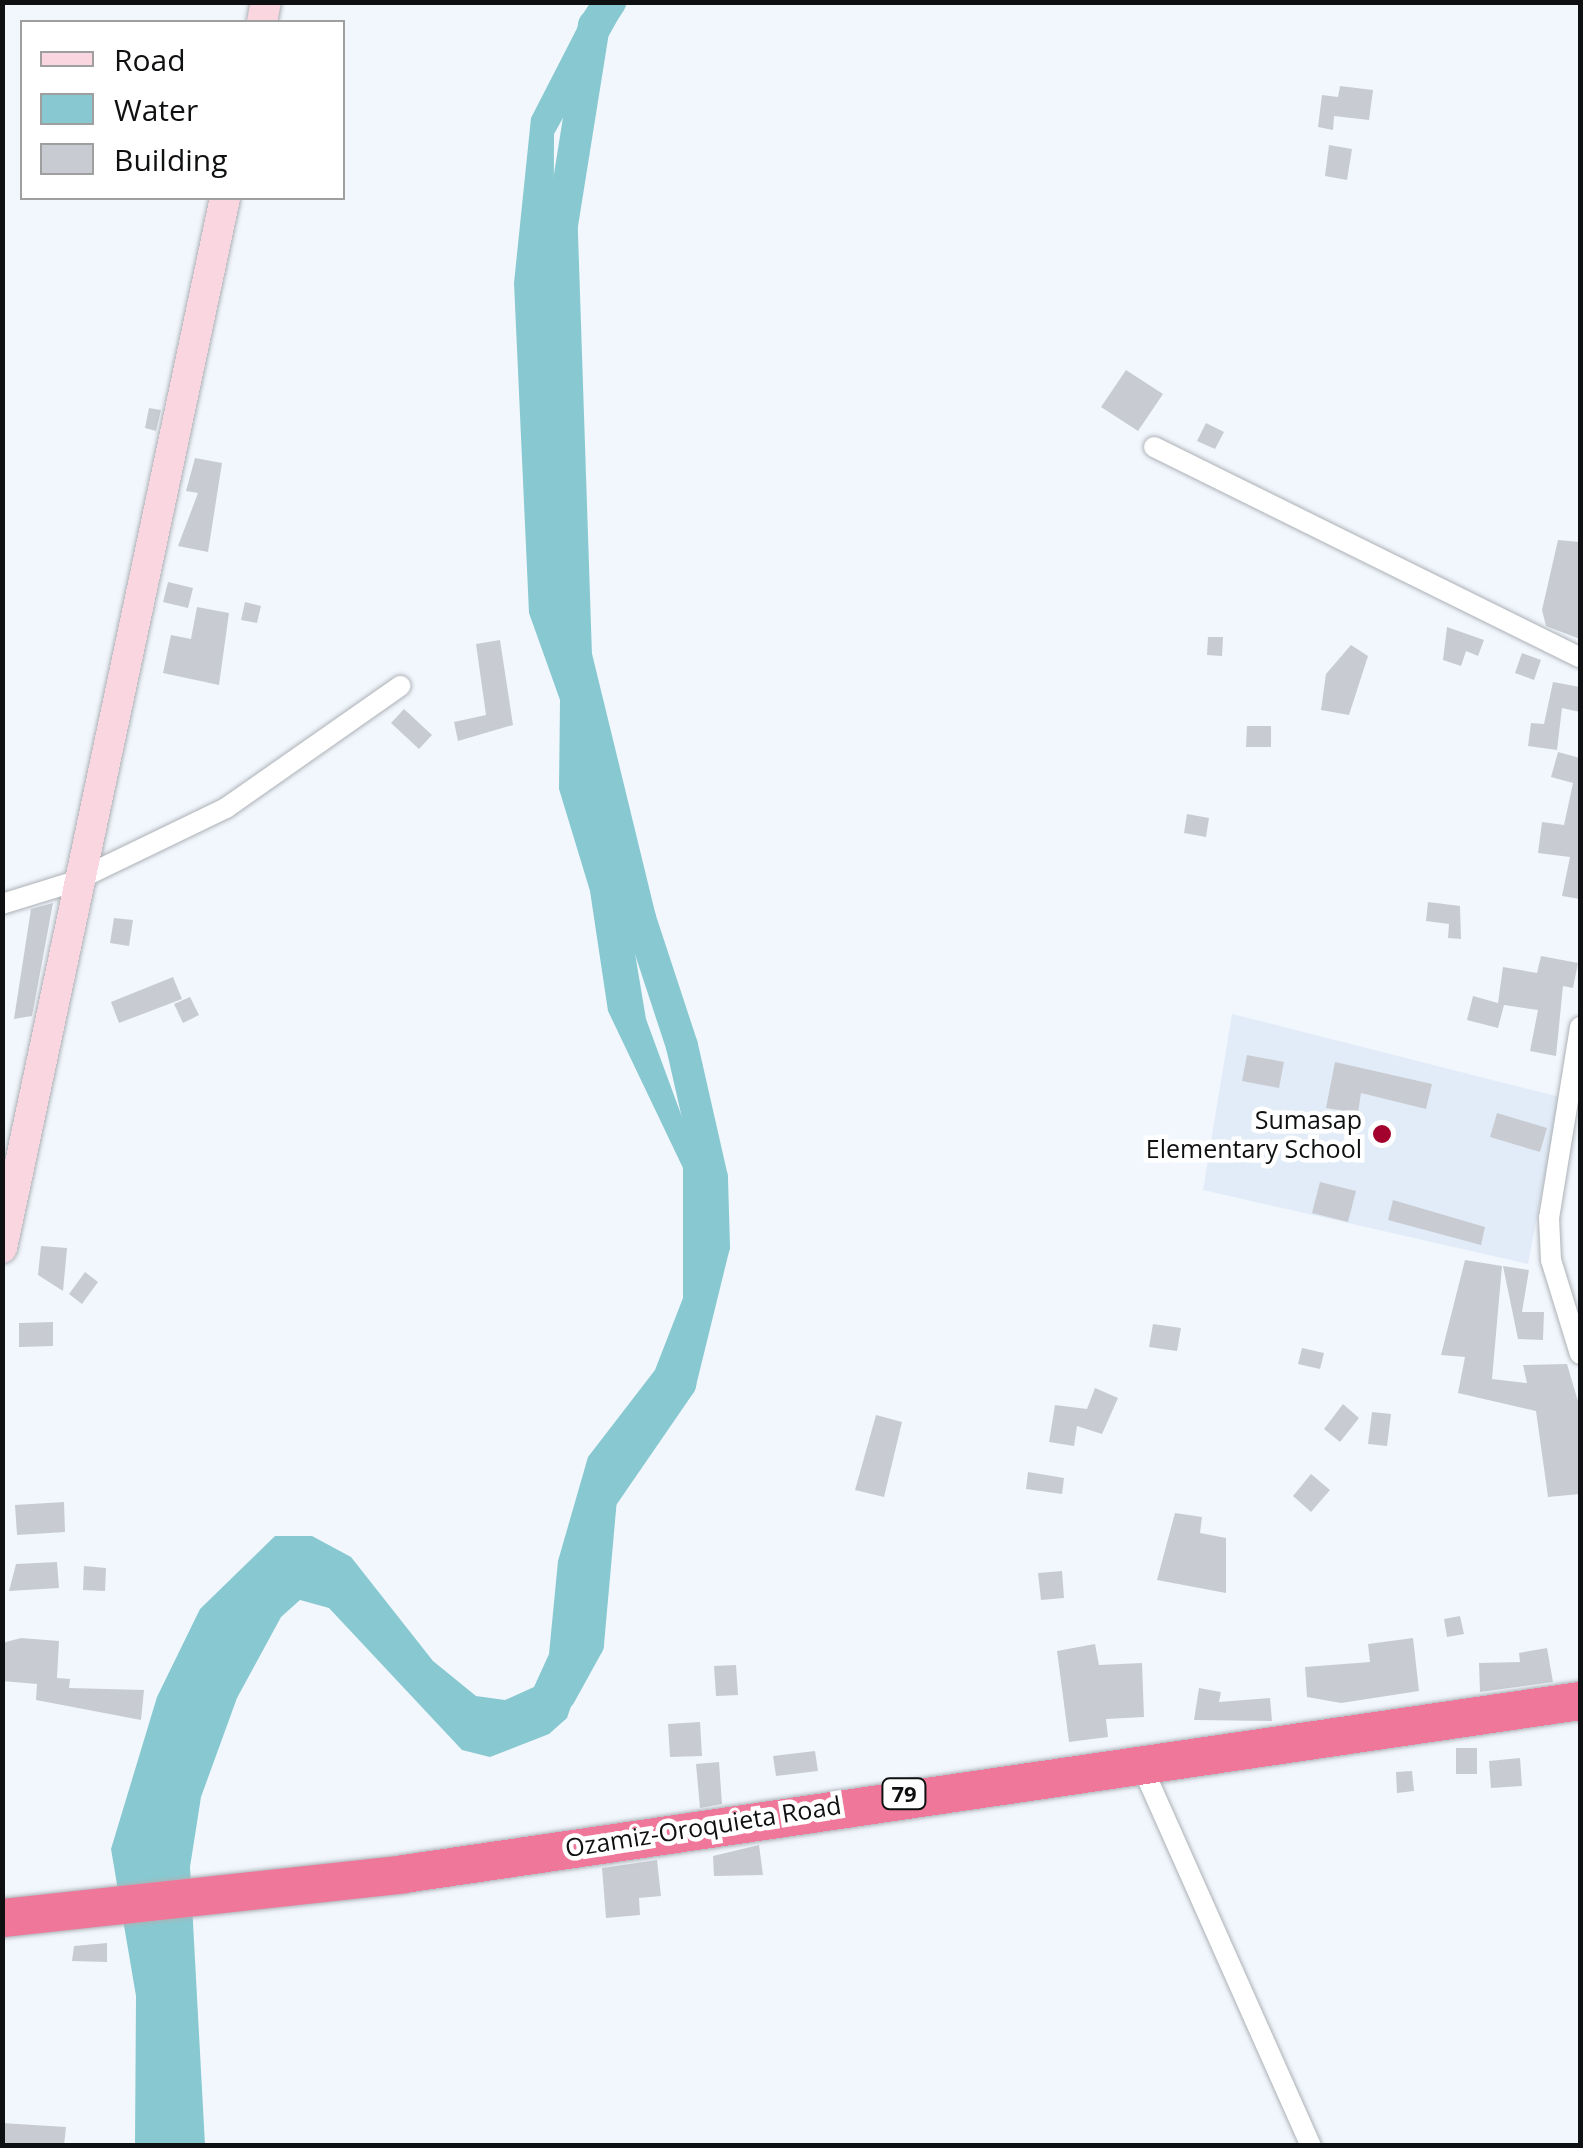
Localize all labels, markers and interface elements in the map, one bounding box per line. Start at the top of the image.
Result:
legend [20,20,345,200]
text: Road [114,39,186,80]
text: Water [114,89,198,130]
text: Building [114,139,228,180]
place label: Sumasap Elementary School [1146,1105,1362,1164]
marker: Sumasap Elementary School [1371,1123,1393,1145]
road number: 79 [879,1777,929,1811]
street label: Ozamiz-Oroquieta Road [563,1789,843,1863]

